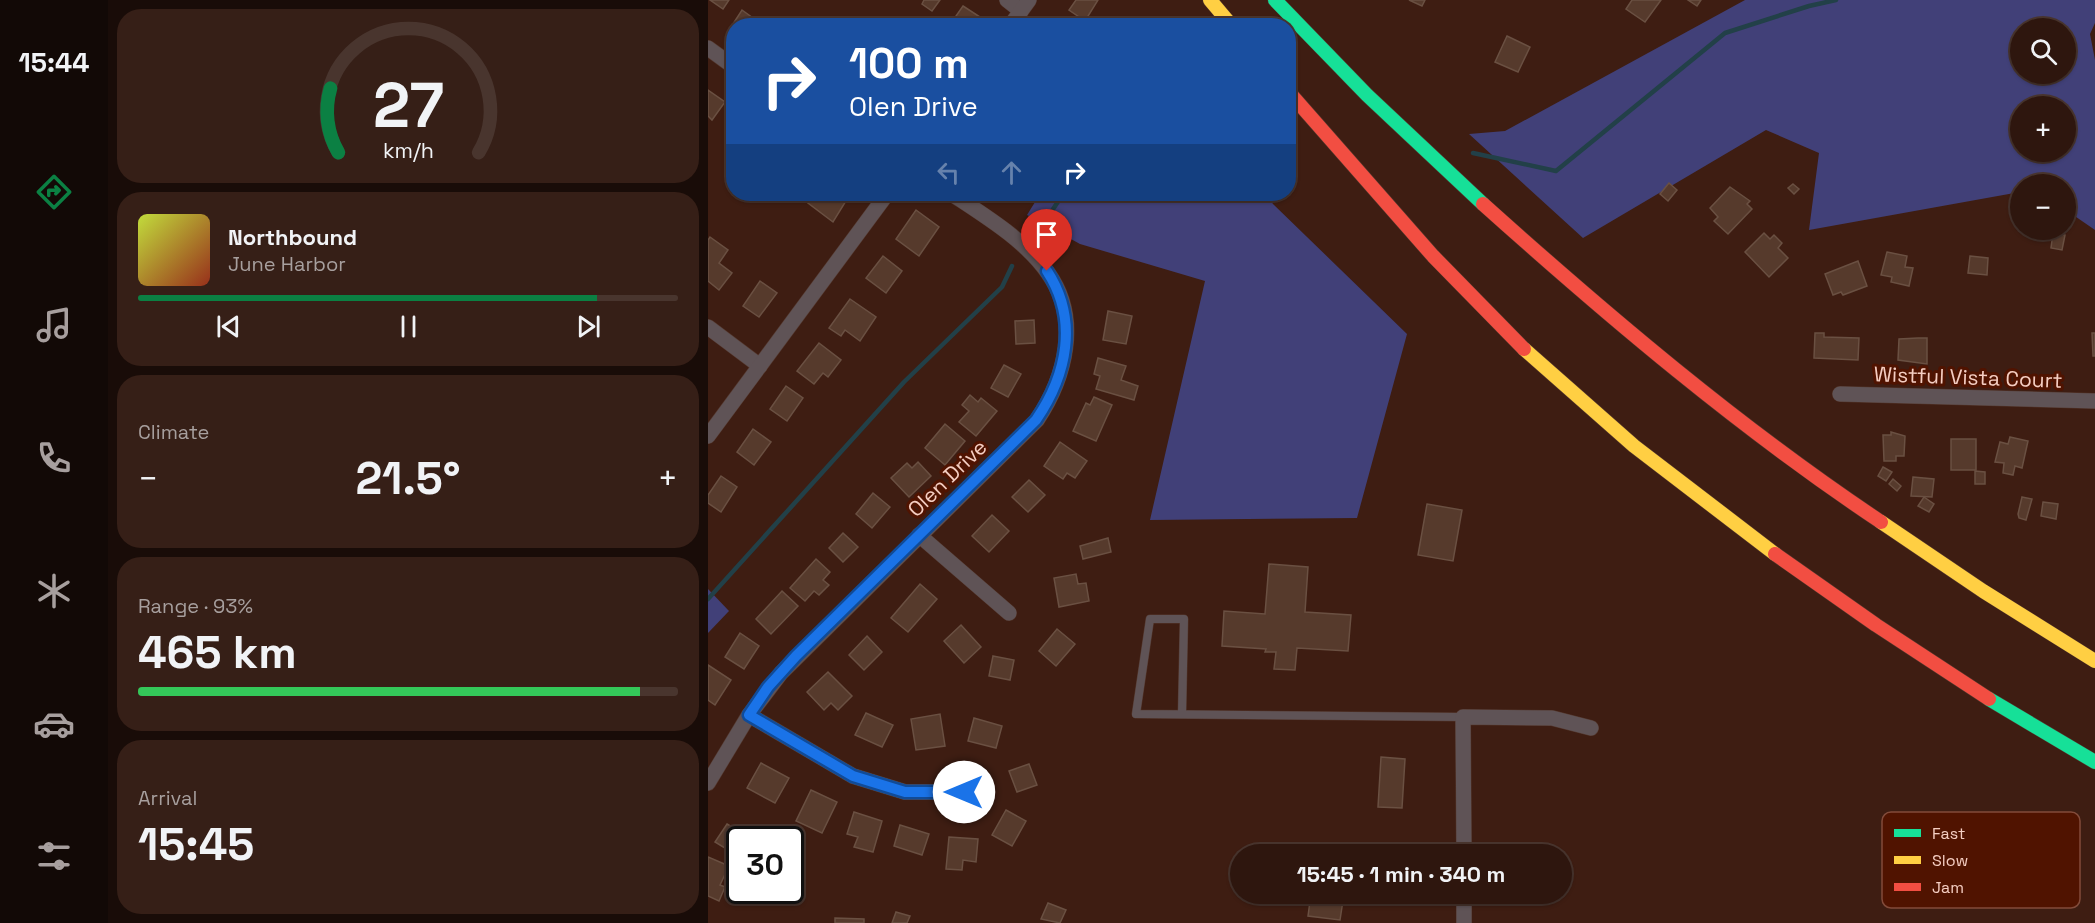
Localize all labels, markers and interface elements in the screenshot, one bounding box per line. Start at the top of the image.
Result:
map controls [2010,18,2076,240]
button: search [2010,18,2076,84]
text: 100 m [849,37,969,90]
icon: right [750,42,828,120]
text: 15:44 [19,45,89,80]
text: 27 [372,66,444,145]
text: Olen Drive [849,89,978,124]
button: + [2010,96,2076,162]
text: km/h [382,137,434,164]
icon: left [932,156,965,189]
icon: ahead [995,156,1028,189]
icon: right [1058,156,1091,189]
icon: directions [33,171,75,213]
button: − [2010,174,2076,240]
pin [1021,209,1072,271]
icon: arrive [1030,218,1063,251]
text: Northbound [228,223,357,251]
text: June Harbor [228,251,346,277]
icon: music [33,304,75,346]
icon: previous [212,310,245,343]
icon: pause [392,310,425,343]
icon: next [572,310,605,343]
street label: Wistful Vista Court [1873,360,2063,394]
text: Climate [138,419,209,445]
street label: Olen Drive [902,433,992,523]
icon: phone [33,437,75,479]
text: 21.5° [355,450,461,507]
text: − [138,458,158,500]
text: + [658,458,678,500]
icon: climate [33,570,75,612]
text: Range · 93% [138,593,253,619]
text: 465 km [138,624,297,681]
icon: car [33,703,75,745]
position arrow [932,760,996,824]
text: Arrival [138,785,197,811]
legend [1882,812,2080,908]
text: 15:45 [138,816,254,873]
text: Fast [1932,823,1965,844]
speed limit sign: 30 [726,826,804,904]
icon: filters [33,835,75,877]
text: Slow [1932,850,1968,871]
text: 15:45 · 1 min · 340 m [1297,860,1505,888]
text: Jam [1932,877,1964,898]

